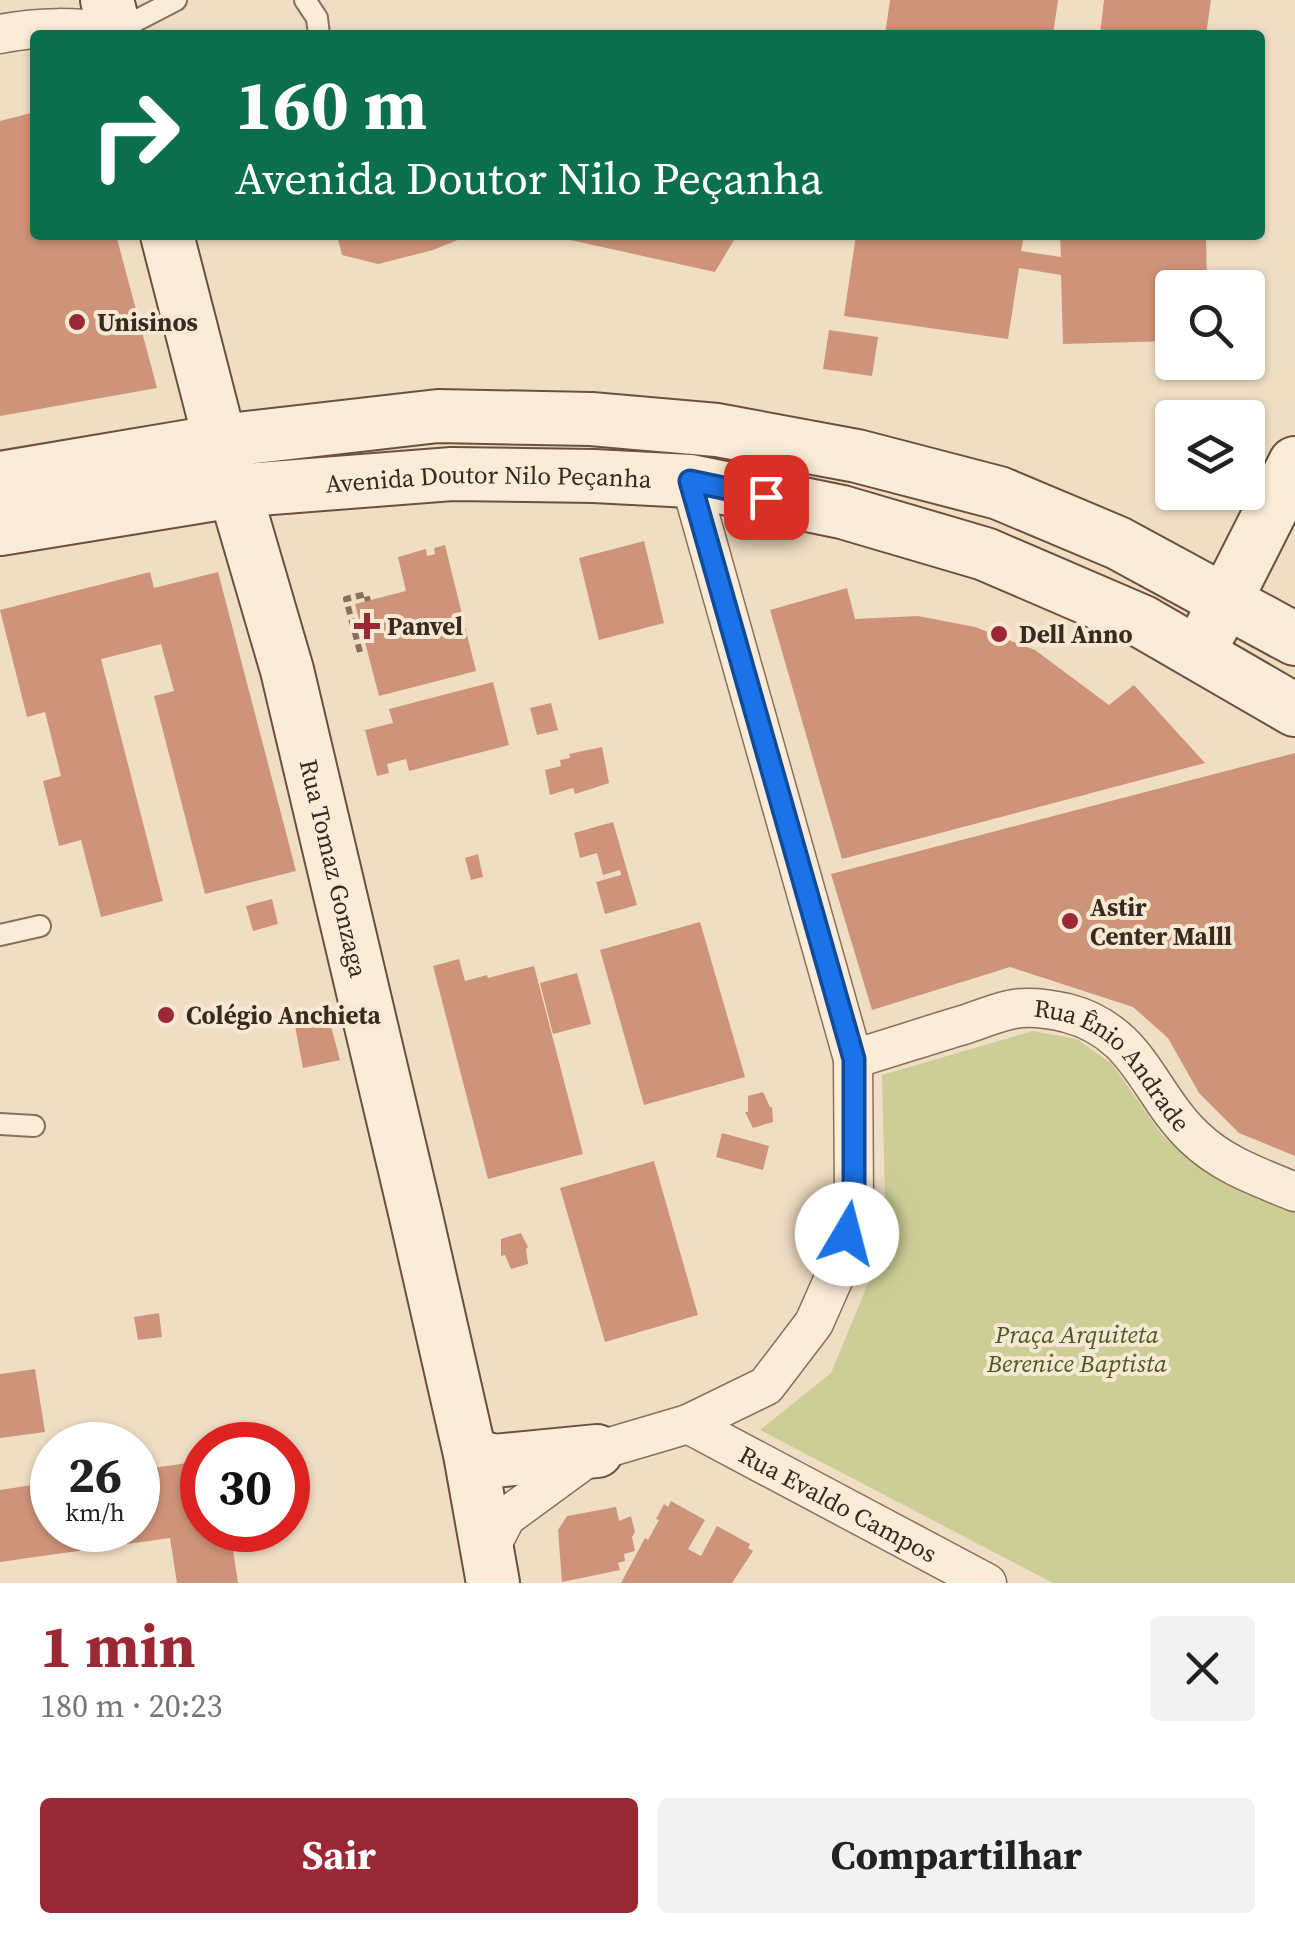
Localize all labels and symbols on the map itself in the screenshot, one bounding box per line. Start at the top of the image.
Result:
place label: Unisinos [97,305,198,339]
marker: Unisinos [66,311,88,333]
pin [724,455,809,540]
street label: Avenida Doutor Nilo Peçanha [324,457,653,501]
place label: Panvel [387,609,463,643]
marker: Panvel [356,615,378,637]
place label: Dell Anno [1019,617,1133,651]
marker: Dell Anno [988,623,1010,645]
street label: Rua Tomaz Gonzaga [292,756,376,981]
place label: Astir Center Malll [1090,890,1232,953]
marker: Astir Center Malll [1059,910,1081,932]
street label: Rua Ênio Andrade [1032,991,1198,1139]
place label: Colégio Anchieta [186,998,381,1032]
marker: Colégio Anchieta [155,1004,177,1026]
position arrow [795,1182,899,1286]
park label: Praça Arquiteta Berenice Baptista [986,1317,1167,1380]
speed limit sign: 30 [180,1422,310,1552]
street label: Rua Evaldo Campos [733,1437,943,1570]

